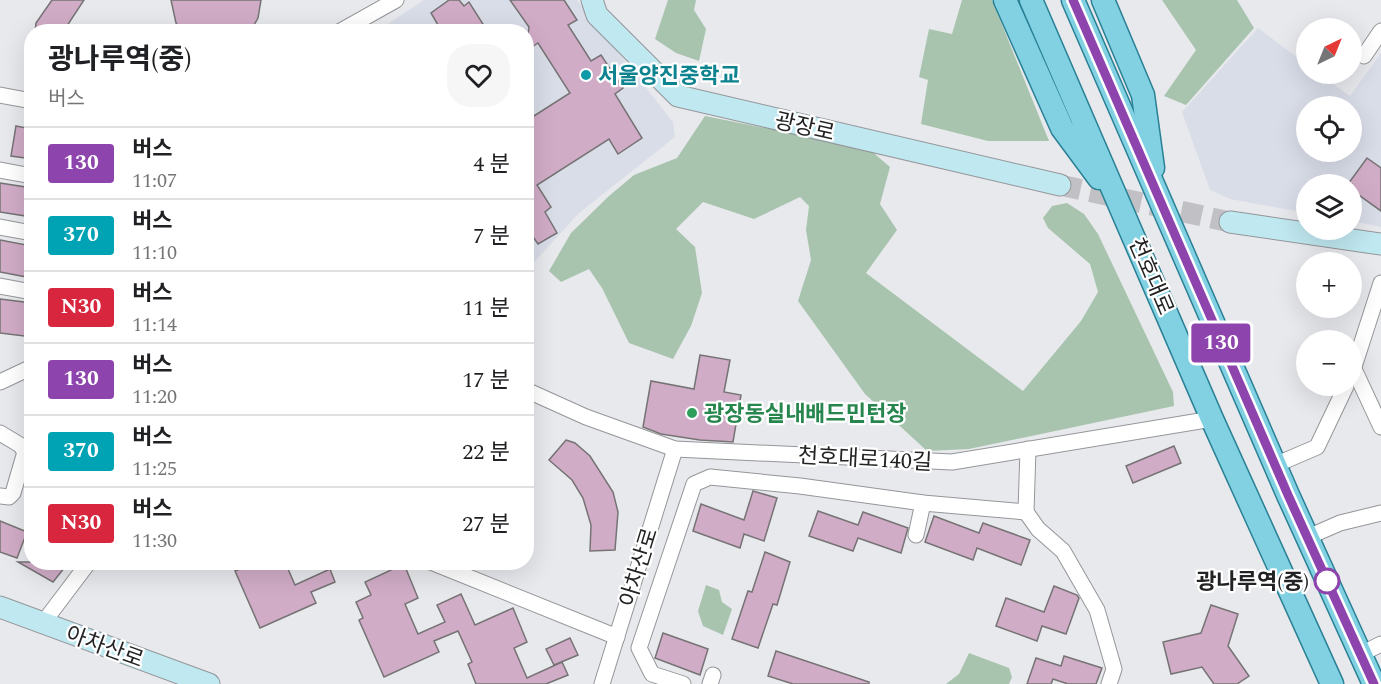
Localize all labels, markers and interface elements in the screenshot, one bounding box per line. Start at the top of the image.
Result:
north arrow [1296,18,1362,84]
map controls [1296,18,1362,396]
text: 광나루역(중) [48,38,191,81]
button: heart [447,44,510,107]
place label: 서울양진중학교 [598,60,740,93]
marker: 서울양진중학교 [579,68,593,82]
text: 버스 [48,84,85,114]
button: locate [1296,96,1362,162]
street label: 광장로 [771,105,838,150]
text: 버스 [132,133,172,166]
text: 130 [63,147,99,179]
text: 4 분 [473,148,510,181]
text: 11:07 [132,166,177,196]
button: layers [1296,174,1362,240]
text: 버스 [132,205,172,238]
text: 370 [63,219,99,251]
text: 7 분 [473,220,510,253]
street label: 천호대로 [1120,233,1182,320]
text: 11:10 [132,238,177,268]
button: + [1296,252,1362,318]
text: 버스 [132,277,172,310]
text: N30 [61,291,101,323]
text: 11 분 [462,292,510,325]
text: 11:14 [132,310,177,340]
line badge: 130 [1186,324,1256,362]
text: 130 [1203,327,1239,359]
button: − [1296,330,1362,396]
text: 버스 [132,349,172,382]
text: 130 [63,363,99,395]
text: 17 분 [462,364,510,397]
text: 11:20 [132,382,177,412]
place label: 광장동실내배드민턴장 [704,398,906,431]
marker: 광장동실내배드민턴장 [685,406,699,420]
text: 버스 [132,421,172,454]
text: 370 [63,435,99,467]
text: 22 분 [462,436,510,469]
street label: 천호대로140길 [797,440,933,479]
text: 11:25 [132,454,177,484]
text: 버스 [132,493,172,526]
text: N30 [61,507,101,539]
text: 27 분 [462,508,510,541]
street label: 아차산로 [612,524,667,611]
text: 11:30 [132,526,177,556]
place label: 광나루역(중) [1196,566,1309,599]
marker: 광나루역(중) [1314,568,1340,594]
street label: 아차산로 [61,618,148,677]

